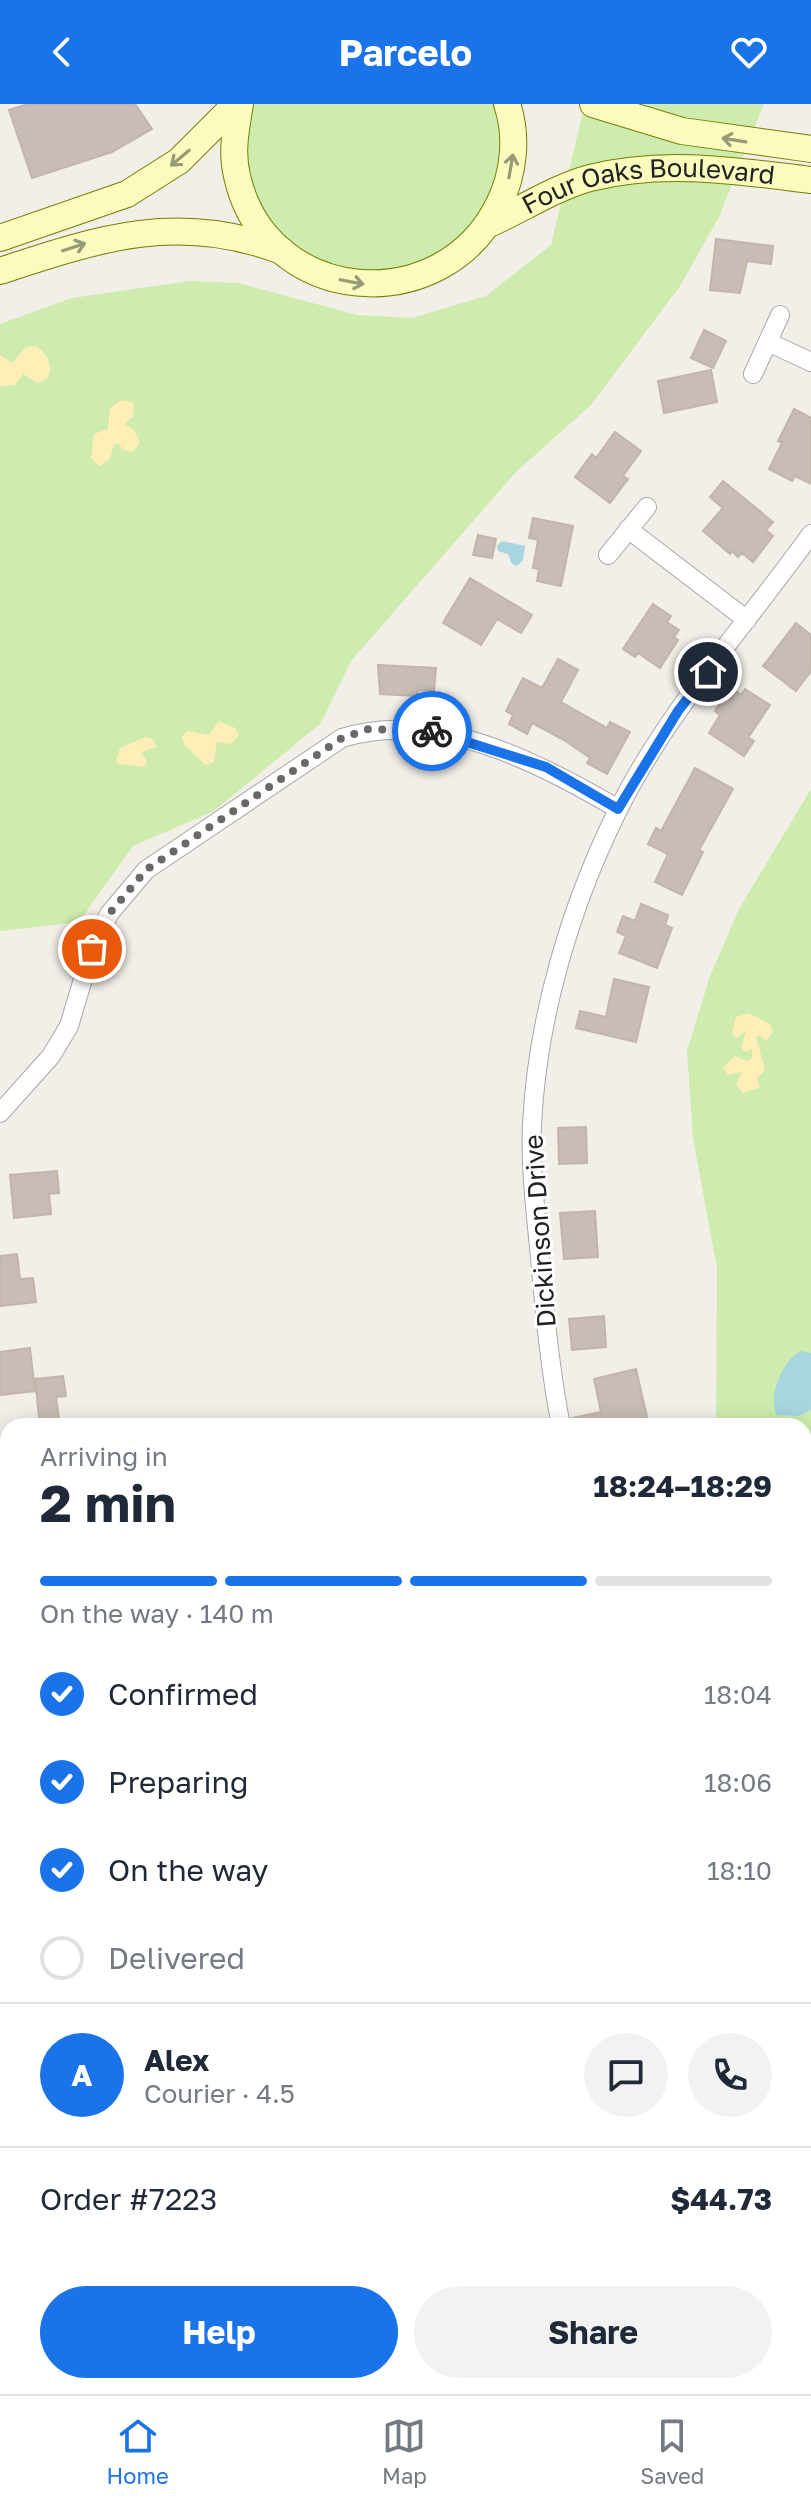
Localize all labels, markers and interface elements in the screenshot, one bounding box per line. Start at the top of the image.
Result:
icon: back [40,30,84,74]
icon: heart [727,30,771,74]
text: Parcelo [339,31,472,74]
one-way arrow [721,132,747,147]
one-way arrow [170,150,191,167]
street label: Four Oaks Boulevard [517,152,777,220]
one-way arrow [504,154,519,179]
one-way arrow [61,238,86,253]
one-way arrow [339,276,364,291]
pin [674,638,742,706]
icon: home [686,650,730,694]
courier [392,691,472,771]
icon: bike [410,709,454,753]
pin [58,915,126,983]
icon: bag [70,927,114,971]
street label: Dickinson Drive [517,1134,562,1329]
text: Arriving in [40,1441,168,1472]
text: 18:24–18:29 [593,1468,772,1504]
text: 2 min [40,1471,176,1533]
text: On the way · 140 m [40,1598,274,1629]
icon: check [40,1672,84,1716]
text: Confirmed [108,1676,258,1712]
text: 18:04 [704,1679,772,1710]
icon: check [40,1760,84,1804]
text: Preparing [108,1764,249,1800]
text: 18:06 [704,1767,772,1798]
icon: check [40,1848,84,1892]
text: On the way [108,1852,268,1888]
text: 18:10 [707,1855,772,1886]
text: Delivered [108,1940,245,1976]
button: chat [584,2033,668,2117]
button: phone [688,2033,772,2117]
text: Alex [144,2042,209,2078]
text: A [71,2057,93,2093]
text: Courier · 4.5 [144,2078,295,2109]
text: Order #7223 [40,2181,217,2217]
text: $44.73 [670,2181,772,2217]
button: Help [40,2286,398,2378]
button: Share [414,2286,772,2378]
tab: Home [107,2414,169,2489]
tab: Map [382,2414,427,2489]
tab: Saved [640,2414,704,2489]

